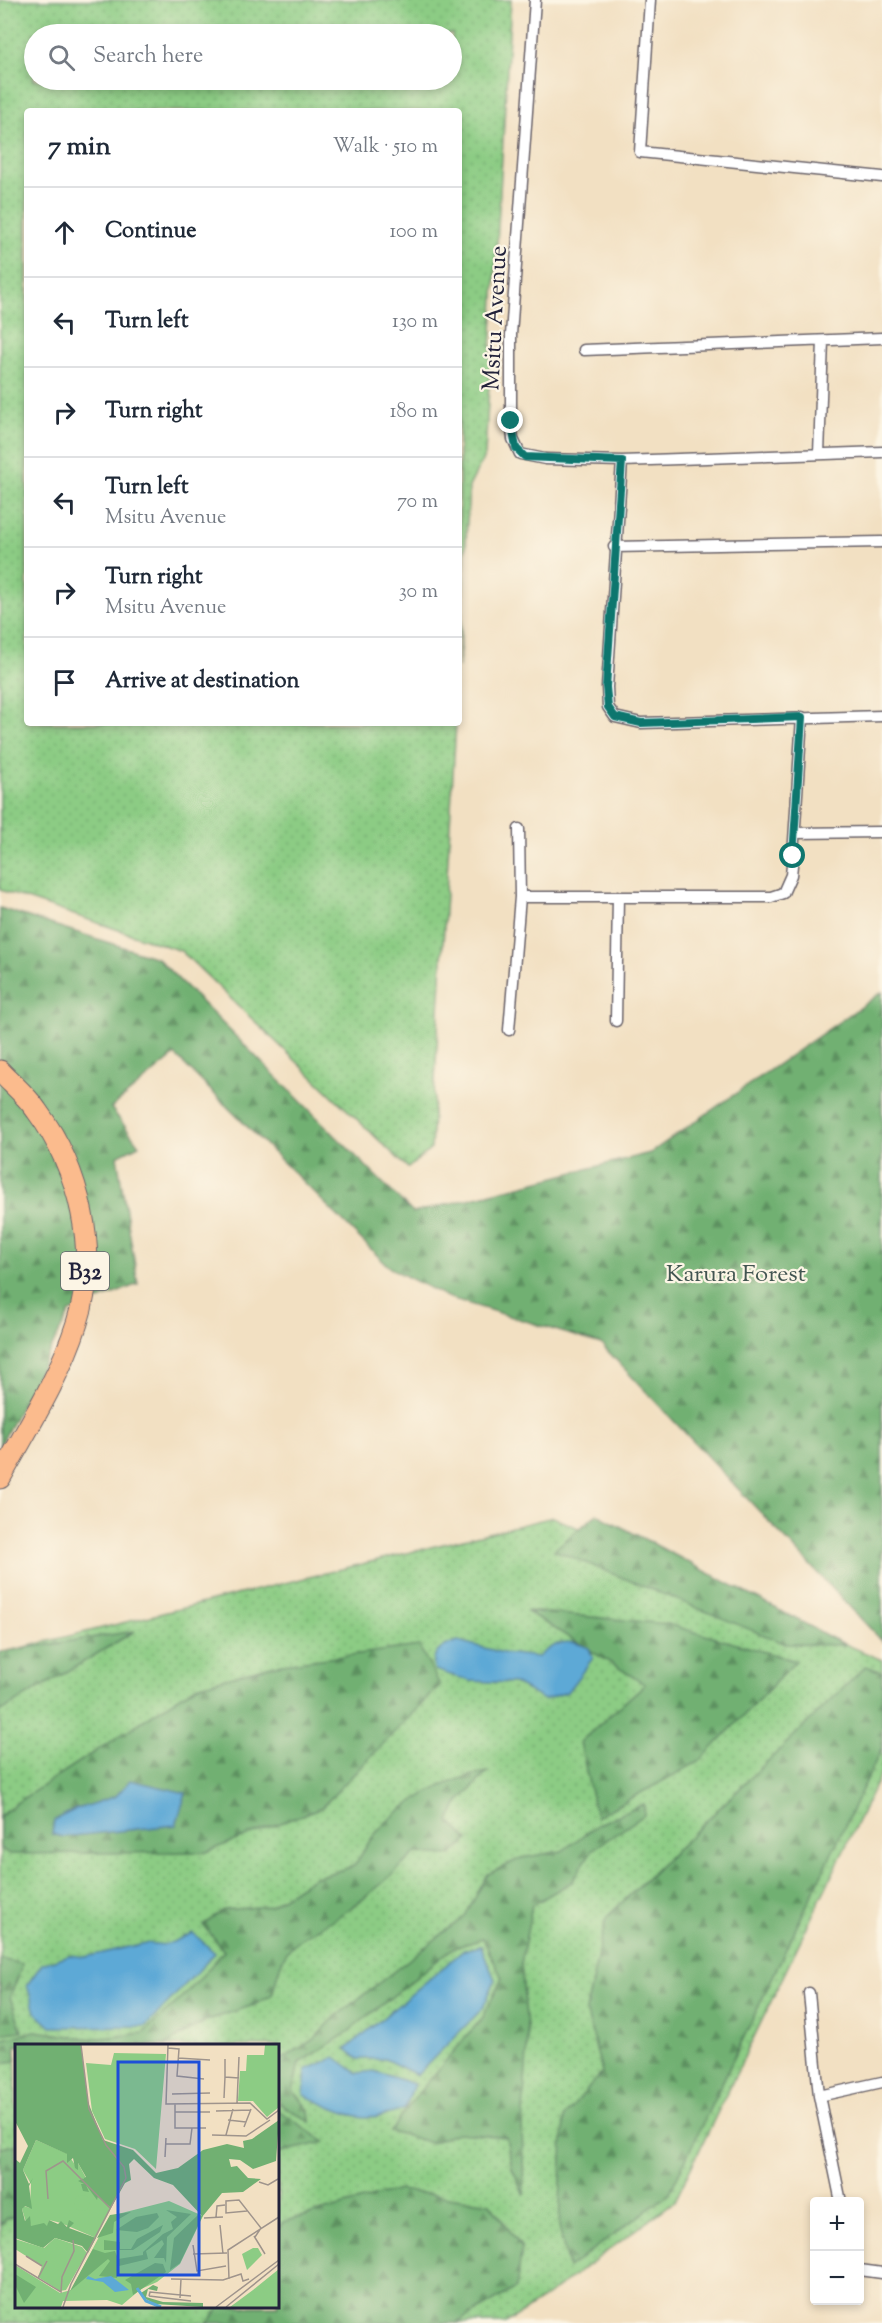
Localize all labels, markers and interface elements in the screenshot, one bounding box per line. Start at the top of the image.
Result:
search box [24,24,462,90]
icon: search [45,41,78,74]
text: Search here [93,41,203,73]
text: 7 min [48,129,111,166]
text: Walk · 510 m [333,133,438,162]
icon: ahead [48,216,81,249]
text: Continue [105,216,196,248]
text: 100 m [389,218,438,247]
street label: Msitu Avenue [475,245,517,392]
icon: left [48,306,81,339]
text: Turn left [105,306,188,338]
text: 130 m [392,308,438,337]
icon: right [48,396,81,429]
text: Turn right [105,396,202,428]
text: 180 m [390,398,438,427]
route end [497,407,523,433]
text: Turn left [105,472,188,504]
icon: left [48,486,81,519]
text: 70 m [397,488,438,517]
text: Msitu Avenue [105,504,226,533]
text: Turn right [105,562,202,594]
icon: right [48,576,81,609]
text: 30 m [399,578,438,607]
text: Msitu Avenue [105,594,226,623]
icon: arrive [48,666,81,699]
text: Arrive at destination [105,666,300,698]
route start [779,842,805,868]
road number: B32 [61,1252,109,1290]
park label: Karura Forest [666,1258,806,1292]
inset map [15,2044,279,2308]
map controls [810,2197,864,2305]
button: + [810,2197,864,2251]
button: − [810,2251,864,2305]

